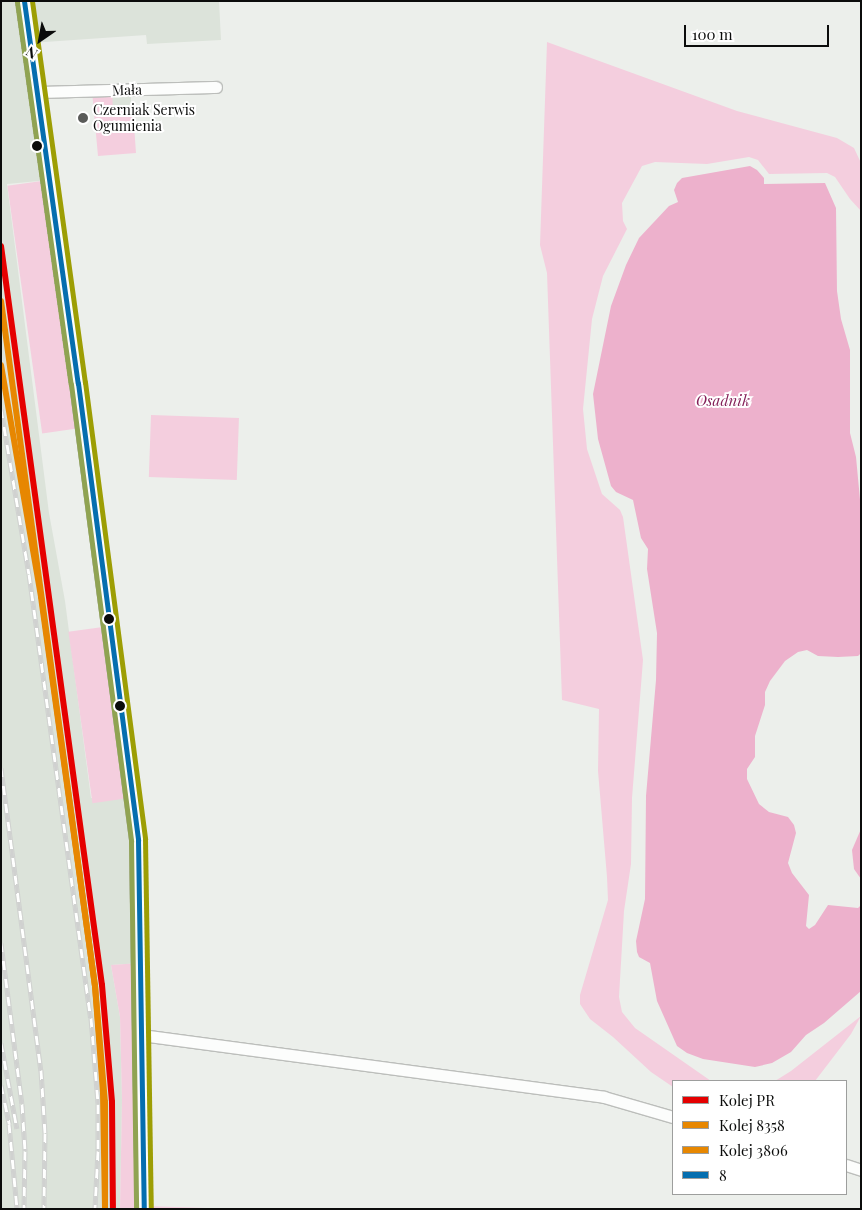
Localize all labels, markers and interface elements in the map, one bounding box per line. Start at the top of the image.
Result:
north arrow [15,15,65,65]
scale bar [687,15,832,47]
text: 100 m [692,24,733,44]
text: N [22,42,41,64]
street label: Mała [112,81,142,99]
place label: Czerniak Serwis Ogumienia [93,102,195,134]
marker: Czerniak Serwis Ogumienia [77,112,89,124]
unlabelled marker [32,141,42,151]
water label: Osadnik [696,392,750,410]
unlabelled marker [104,614,114,624]
unlabelled marker [115,701,125,711]
legend [672,1080,847,1195]
text: Kolej PR [719,1090,775,1110]
text: Kolej 8358 [719,1115,785,1135]
text: Kolej 3806 [719,1140,788,1160]
text: 8 [719,1165,727,1185]

